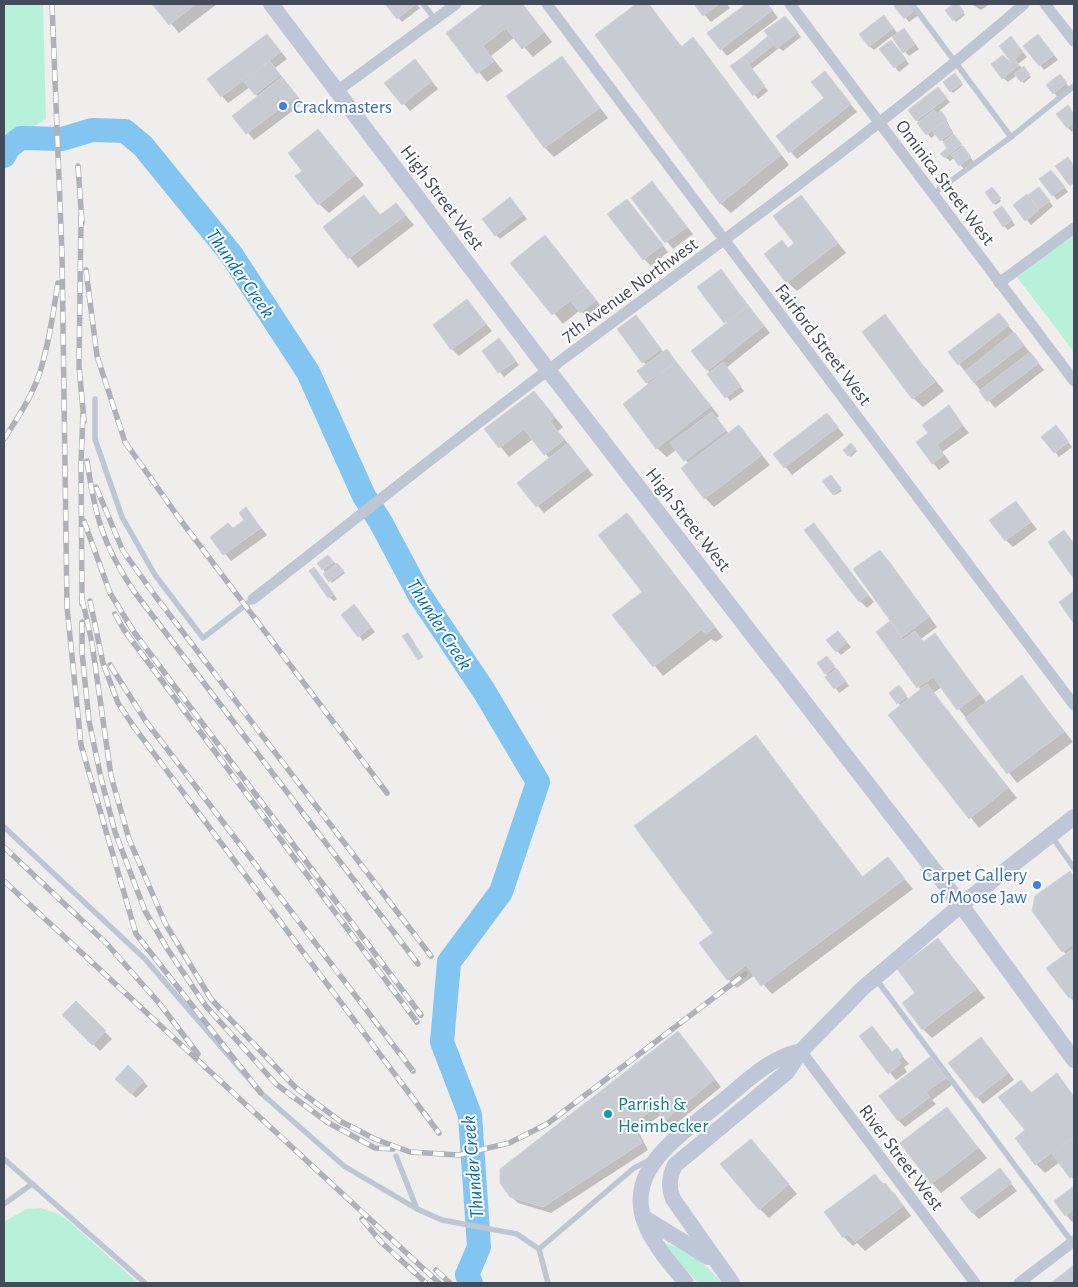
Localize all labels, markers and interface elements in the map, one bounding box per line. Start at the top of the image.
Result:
place label: Crackmasters [293,98,392,117]
marker: Crackmasters [277,100,289,112]
street label: Ominica Street West [892,117,998,249]
street label: High Street West [396,142,487,254]
water label: Thunder Creek [202,225,278,322]
street label: 7th Avenue Northwest [558,235,702,346]
street label: Fairford Street West [771,281,875,409]
street label: High Street West [642,465,734,575]
water label: Thunder Creek [403,576,476,673]
place label: Carpet Gallery of Moose Jaw [922,866,1027,907]
marker: Carpet Gallery of Moose Jaw [1031,879,1043,891]
place label: Parrish & Heimbecker [618,1095,708,1136]
street label: River Street West [855,1102,947,1214]
marker: Parrish & Heimbecker [602,1108,614,1120]
water label: Thunder Creek [459,1114,487,1219]

